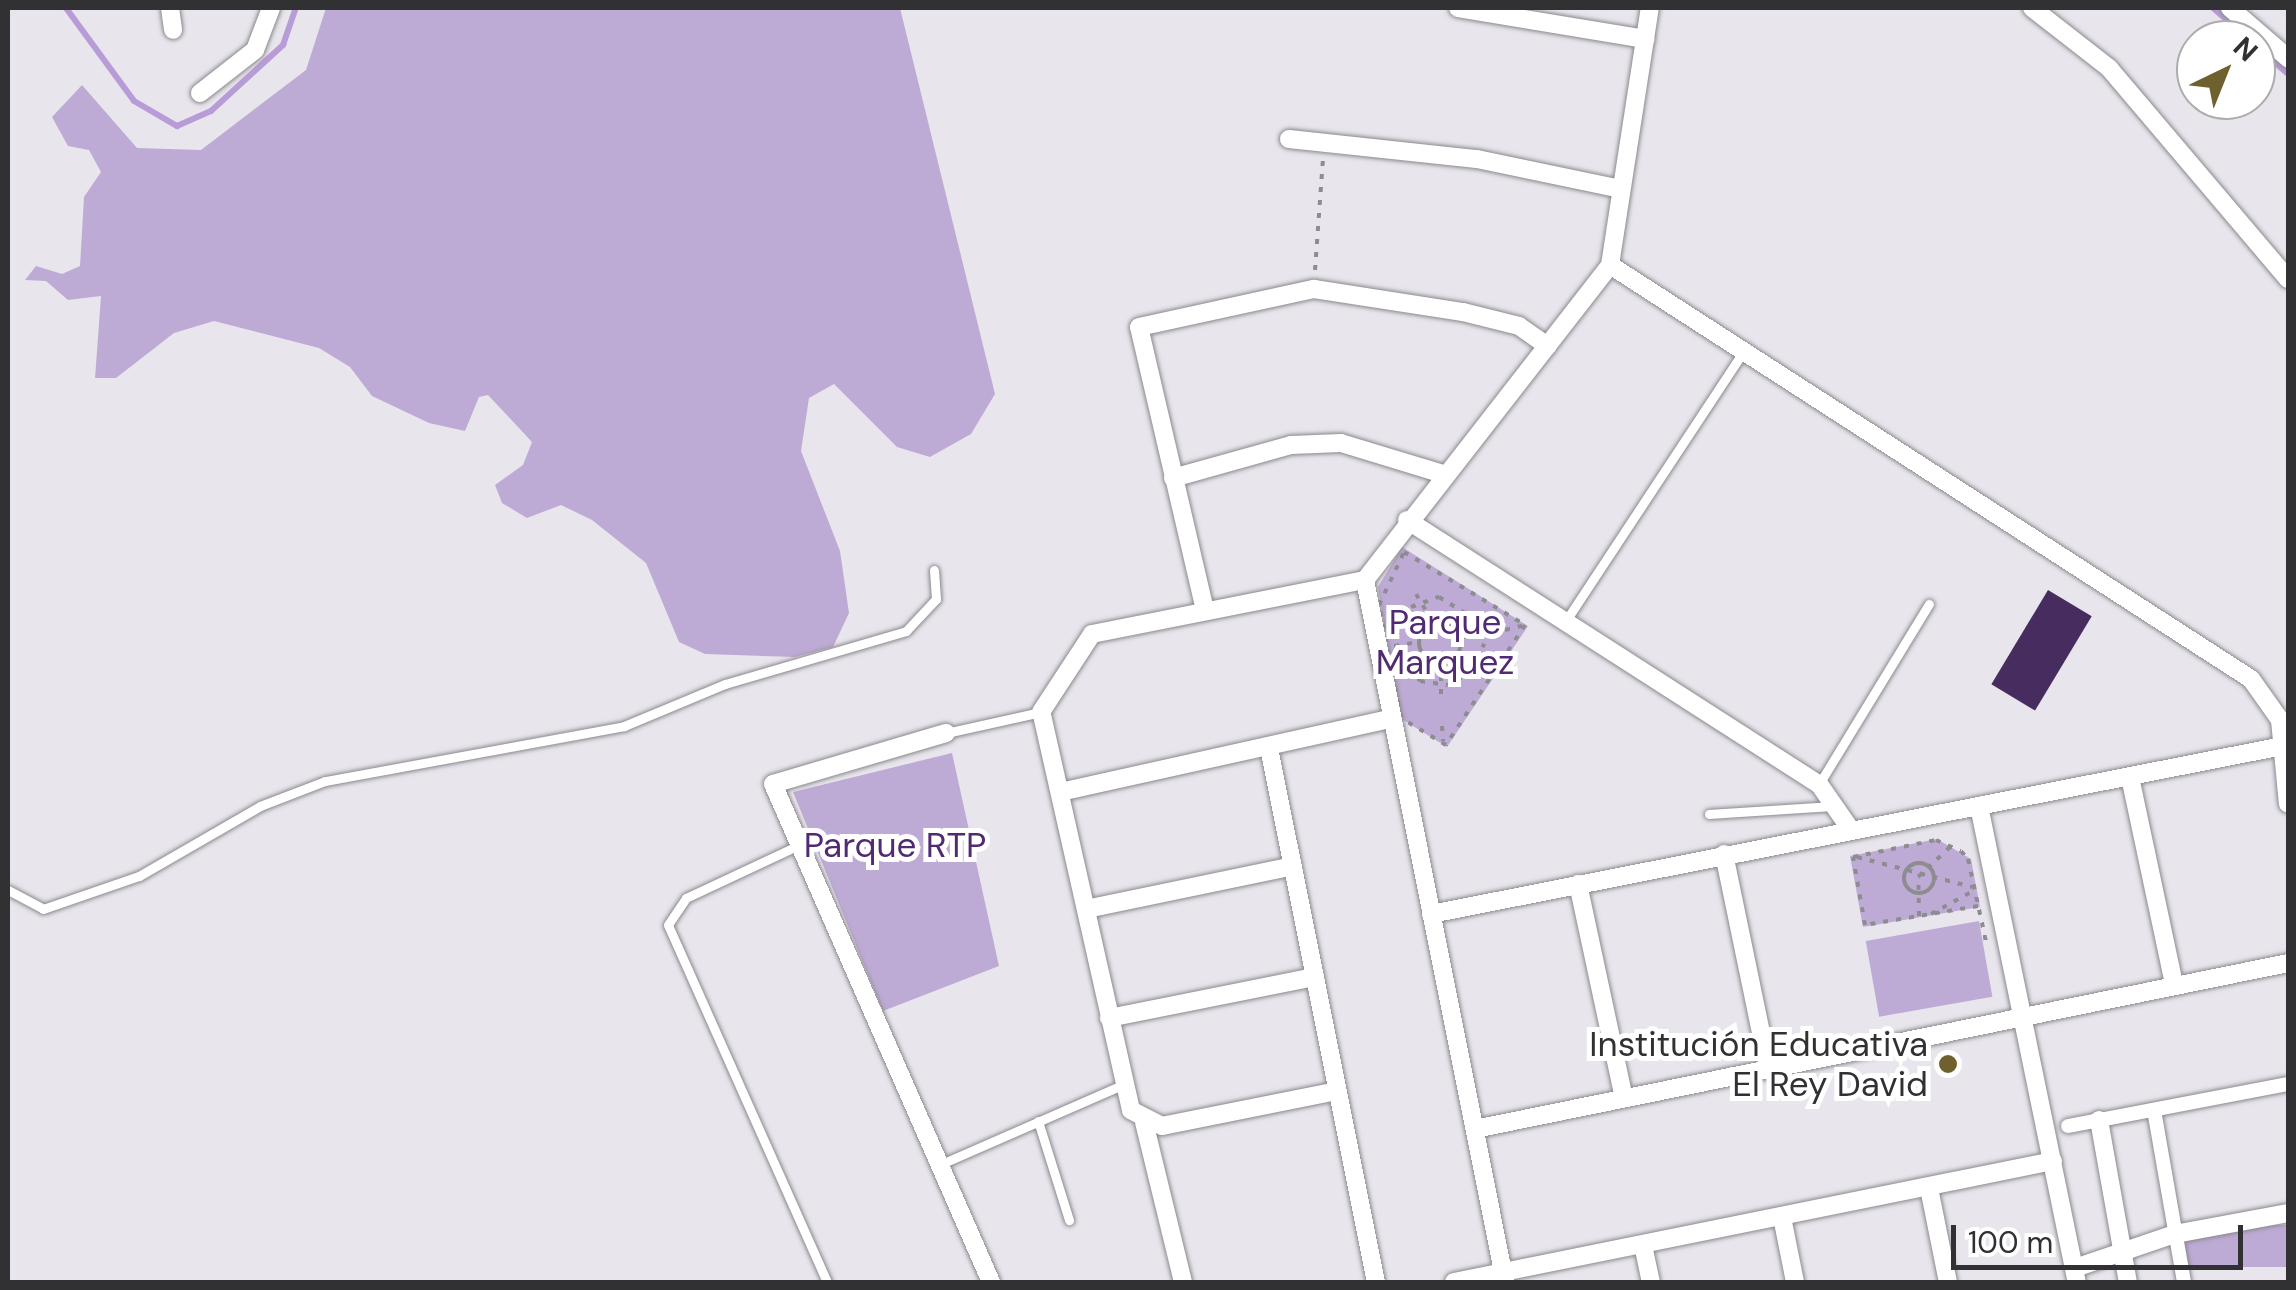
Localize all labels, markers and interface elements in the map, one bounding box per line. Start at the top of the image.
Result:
north arrow [2176,20,2276,120]
text: N [2225,29,2266,70]
park label: Parque Marquez [1376,601,1514,683]
park label: Parque RTP [804,824,986,866]
place label: Institución Educativa El Rey David [1589,1023,1928,1105]
marker: Institución Educativa El Rey David [1937,1053,1959,1075]
scale bar [1956,1205,2248,1267]
text: 100 m [1968,1223,2053,1262]

